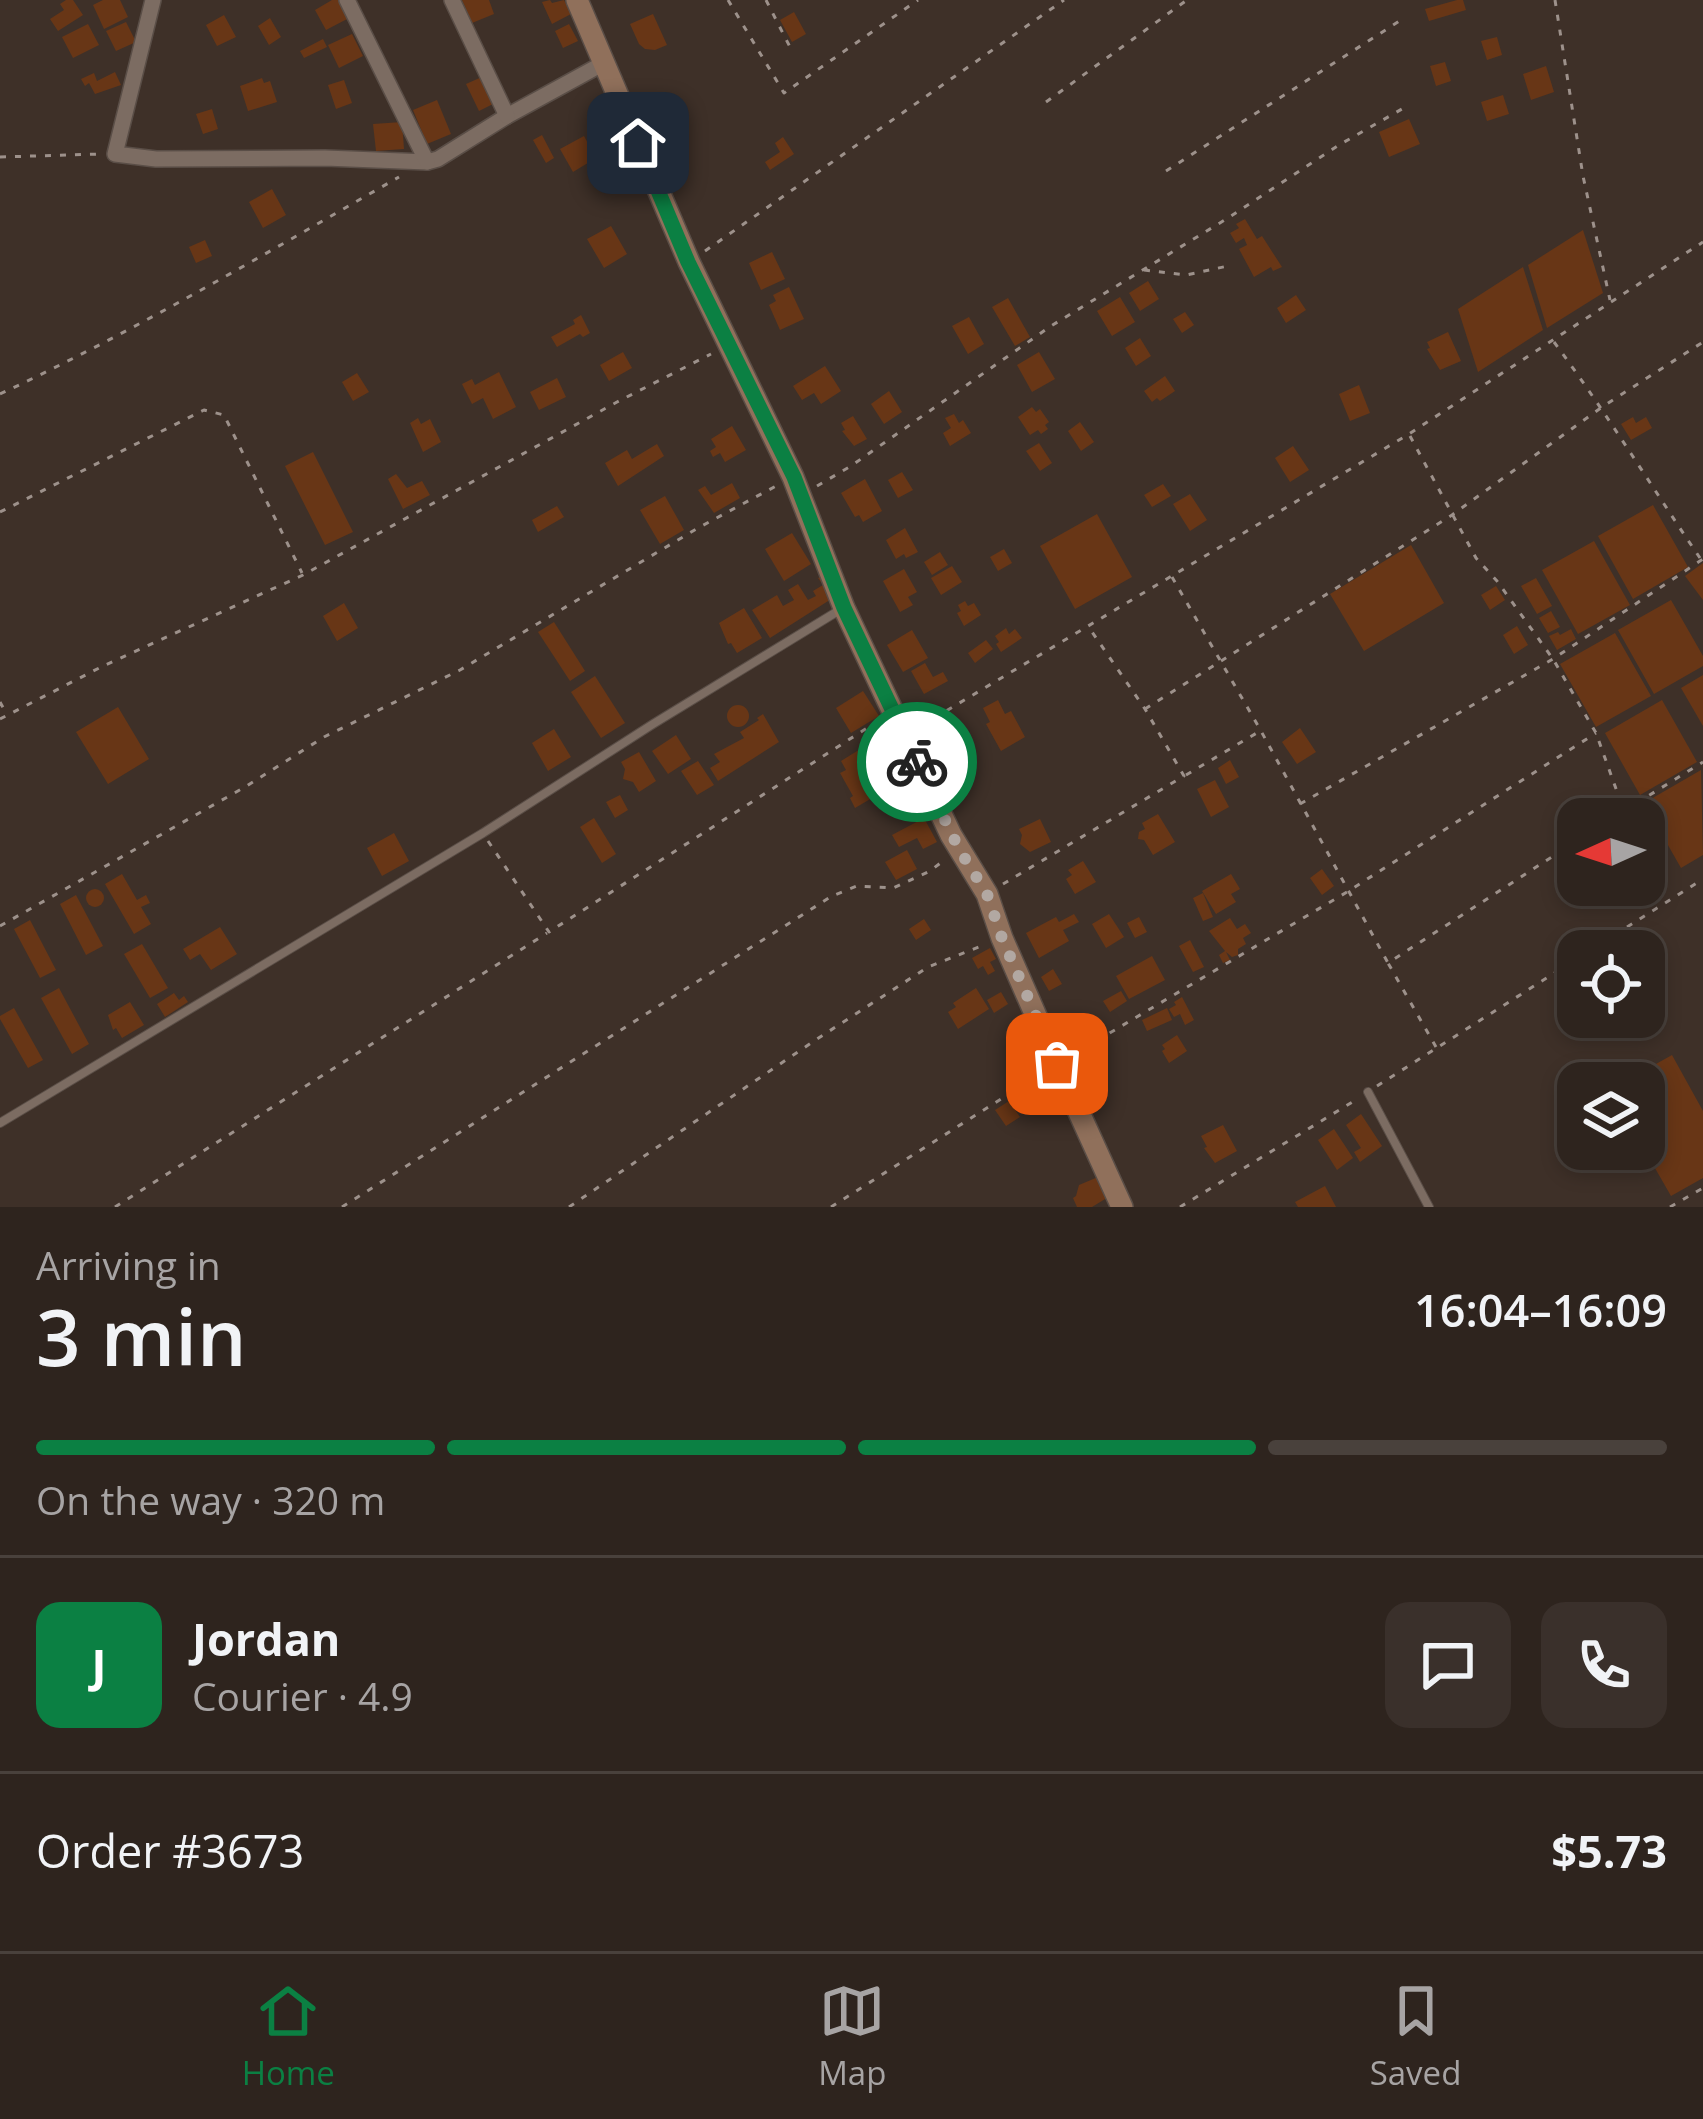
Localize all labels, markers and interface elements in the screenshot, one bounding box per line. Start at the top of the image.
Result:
pin [587,92,689,194]
icon: home [605,110,671,176]
courier [857,702,977,822]
icon: bike [884,729,950,795]
north arrow [1557,798,1665,906]
map controls [1557,798,1665,1170]
button: locate [1557,930,1665,1038]
pin [1006,1013,1108,1115]
icon: bag [1024,1031,1090,1097]
button: layers [1557,1062,1665,1170]
text: Arriving in [36,1238,221,1291]
text: 16:04–16:09 [1414,1279,1667,1340]
text: 3 min [36,1283,247,1389]
text: On the way · 320 m [36,1473,385,1526]
button: chat [1385,1602,1511,1728]
button: phone [1541,1602,1667,1728]
text: Jordan [192,1608,340,1669]
text: J [92,1634,106,1695]
text: Courier · 4.9 [192,1669,413,1722]
text: Order #3673 [36,1820,304,1881]
text: $5.73 [1551,1820,1667,1881]
tab: Home [242,1978,335,2095]
tab: Map [818,1978,886,2095]
tab: Saved [1370,1978,1461,2095]

